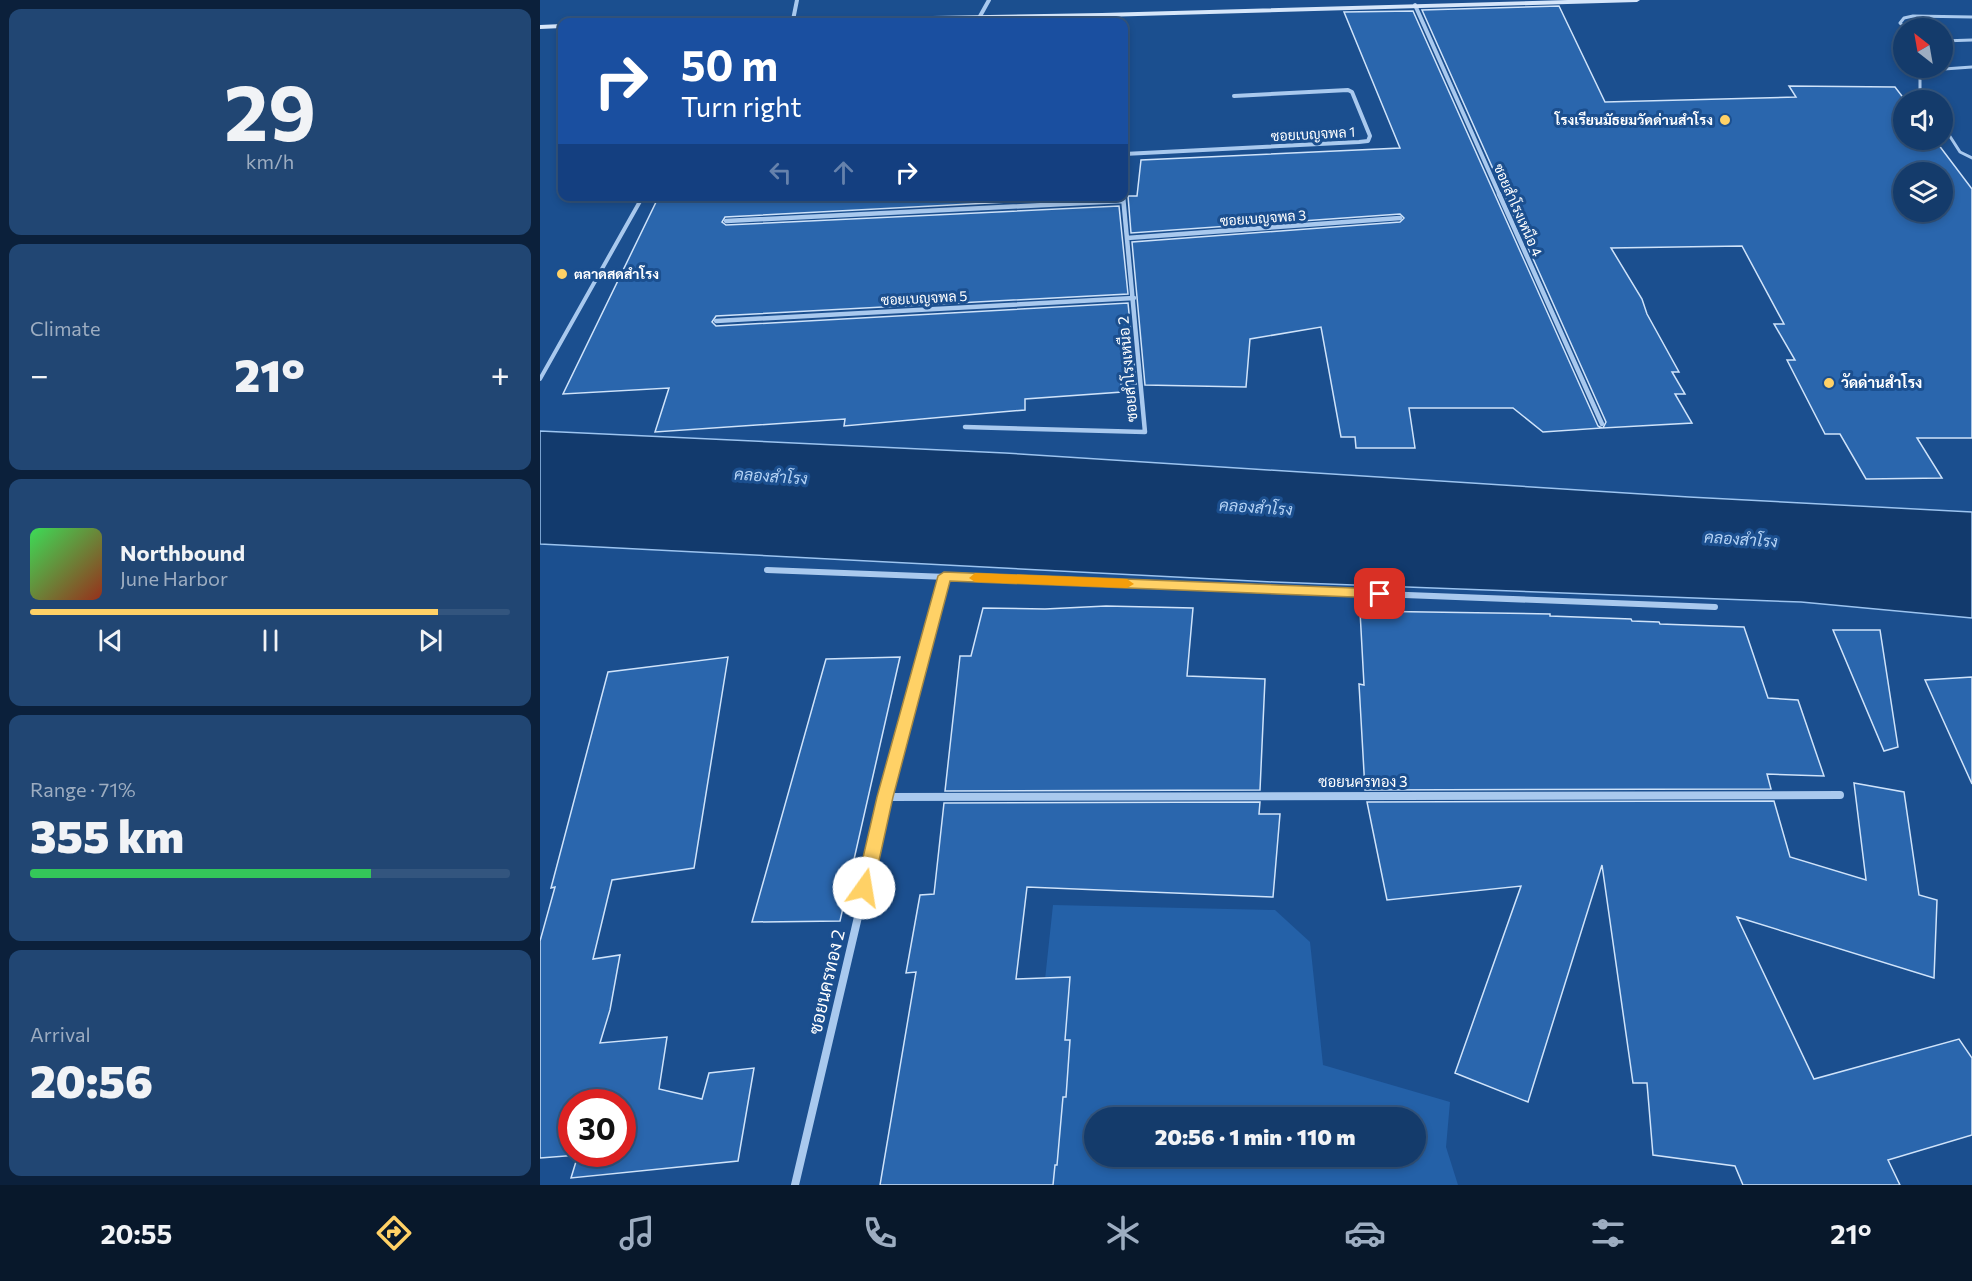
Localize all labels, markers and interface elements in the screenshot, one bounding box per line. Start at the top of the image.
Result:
north arrow [1893,18,1953,78]
map controls [1893,18,1953,222]
text: 50 m [681,38,778,90]
icon: right [582,42,660,120]
text: 29 [224,62,316,157]
text: Turn right [681,90,801,123]
button: sound [1893,90,1953,150]
place label: โรงเรียนมัธยมวัดด่านสำโรง [1554,111,1713,128]
marker: โรงเรียนมัธยมวัดด่านสำโรง [1718,113,1732,127]
street label: ซอยเบญจพล 1 [1270,123,1356,145]
text: km/h [246,149,294,173]
icon: left [764,156,797,189]
icon: ahead [827,156,860,189]
icon: right [890,156,923,189]
street label: ซอยสำโรงเหนือ 4 [1490,161,1547,259]
button: layers [1893,162,1953,222]
street label: ซอยเบญจพล 3 [1219,206,1307,230]
place label: ตลาดสดสำโรง [574,265,659,282]
marker: ตลาดสดสำโรง [555,267,569,281]
street label: ซอยเบญจพล 5 [880,287,968,309]
street label: ซอยสำโรงเหนือ 2 [1113,315,1141,423]
text: Climate [30,316,100,340]
text: 21° [234,346,305,401]
text: − [30,353,49,394]
text: + [491,353,510,394]
place label: วัดด่านสำโรง [1841,372,1922,391]
marker: วัดด่านสำโรง [1822,376,1836,390]
water label: คลองสำโรง [734,462,809,488]
water label: คลองสำโรง [1219,493,1294,519]
water label: คลองสำโรง [1704,525,1779,551]
text: Northbound [120,539,245,566]
text: June Harbor [120,566,228,590]
pin [1354,568,1405,619]
icon: arrive [1363,577,1396,610]
icon: previous [94,624,127,657]
icon: pause [254,624,287,657]
icon: next [414,624,447,657]
street label: ซอยนครทอง 3 [1318,772,1408,790]
text: Range · 71% [30,777,136,801]
text: 355 km [30,807,184,862]
position arrow [832,856,896,920]
street label: ซอยนครทอง 2 [803,927,849,1036]
text: Arrival [30,1022,91,1046]
text: 20:56 [30,1052,153,1107]
speed limit sign: 30 [558,1089,636,1167]
text: 20:56 · 1 min · 110 m [1155,1123,1355,1150]
icon: directions [373,1212,415,1254]
icon: music [616,1212,658,1254]
icon: phone [859,1212,901,1254]
icon: climate [1102,1212,1144,1254]
icon: car [1344,1212,1386,1254]
icon: filters [1587,1212,1629,1254]
text: 20:55 [100,1217,172,1250]
text: 21° [1830,1217,1872,1250]

